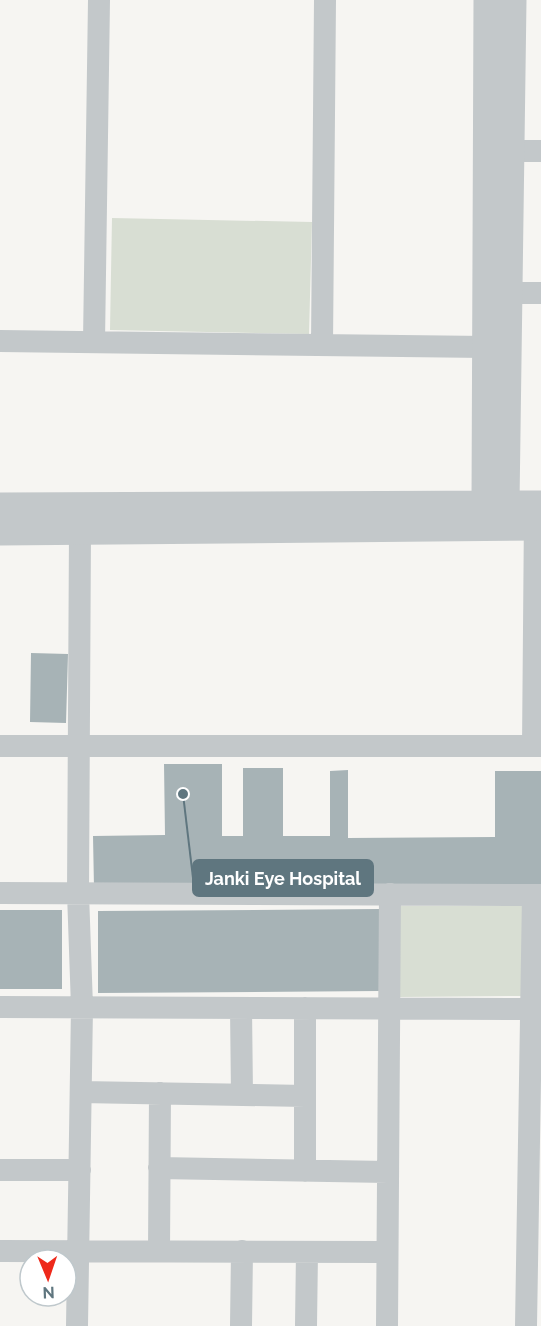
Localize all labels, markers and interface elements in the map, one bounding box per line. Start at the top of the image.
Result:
callout: Janki Eye Hospital [193,860,373,896]
text: Janki Eye Hospital [205,868,361,889]
north arrow [18,1248,78,1308]
text: N [42,1283,55,1302]

